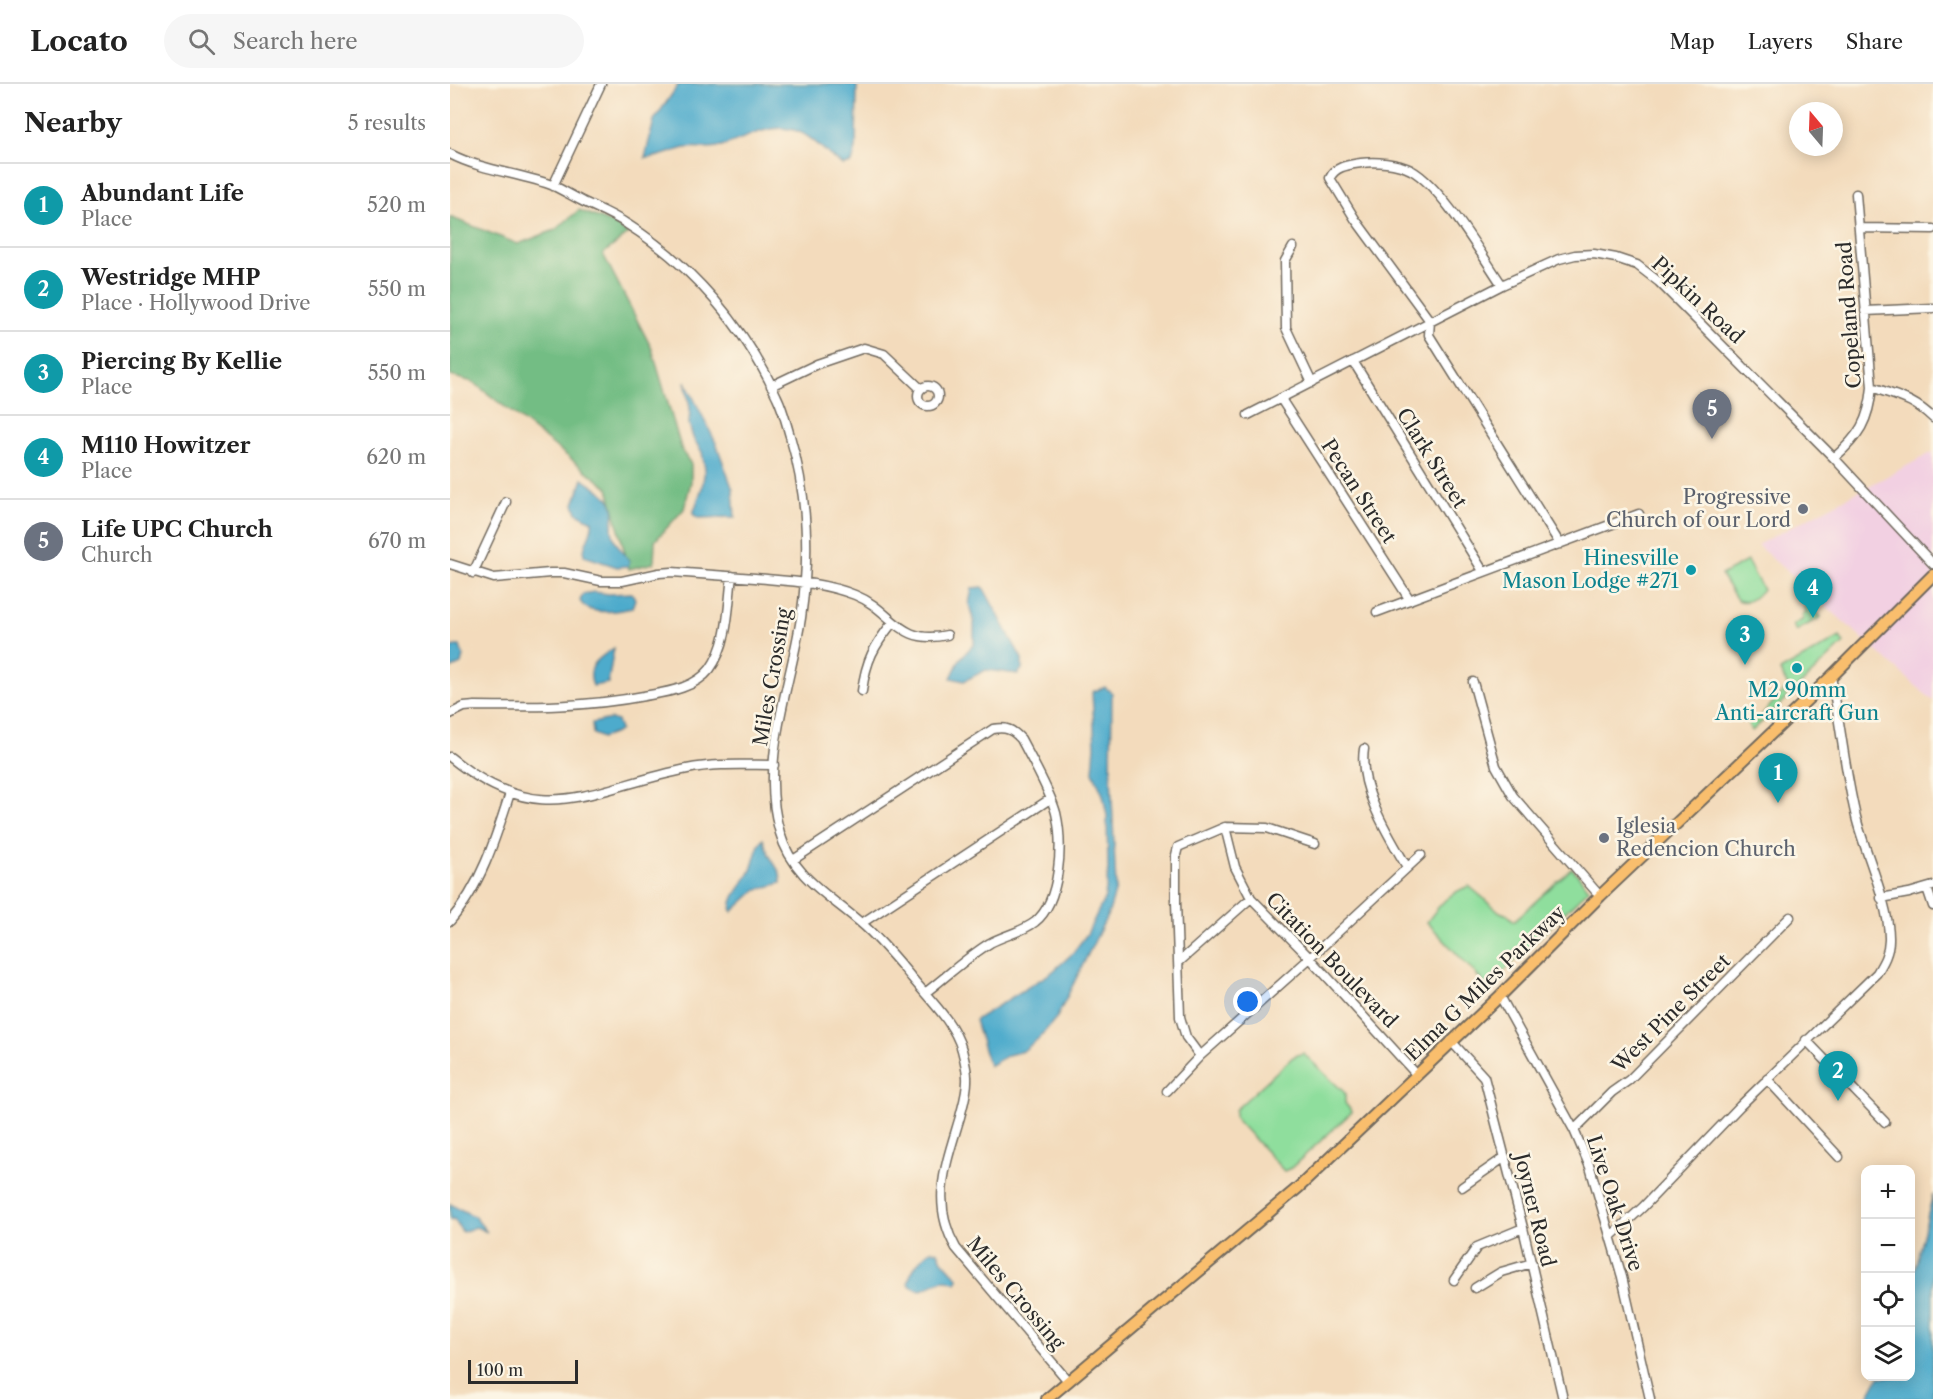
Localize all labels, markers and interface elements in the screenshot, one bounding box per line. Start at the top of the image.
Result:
search box [164,14,584,68]
text: Locato [30,24,128,58]
icon: search [185,25,218,58]
text: Search here [233,28,358,55]
text: Map [1670,29,1715,54]
text: Layers [1748,29,1813,54]
text: Share [1846,29,1903,54]
north arrow [1789,102,1843,156]
text: Nearby [24,107,122,139]
text: 5 results [348,111,426,135]
text: Abundant Life [81,180,244,207]
text: 1 [39,193,48,217]
text: 520 m [367,193,426,217]
text: Place [81,207,132,231]
street label: Copeland Road [1832,241,1866,389]
street label: Pipkin Road [1647,251,1749,349]
text: Westridge MHP [81,264,260,291]
text: 2 [38,277,49,301]
text: 550 m [368,277,426,301]
text: Place · Hollywood Drive [81,291,311,315]
text: Piercing By Kellie [81,348,282,375]
text: 3 [38,361,49,385]
text: 550 m [368,361,426,385]
text: Place [81,375,132,399]
pin: 5 [1692,390,1732,439]
street label: Clark Street [1392,404,1472,512]
text: M110 Howitzer [81,432,250,459]
street label: Pecan Street [1316,434,1402,548]
text: 4 [38,445,49,469]
text: 620 m [366,445,426,469]
text: Place [81,459,132,483]
place label: Progressive Church of our Lord [1606,485,1791,532]
marker: Progressive Church of our Lord [1796,502,1810,516]
text: Life UPC Church [81,516,273,543]
text: 5 [38,529,49,553]
text: 670 m [368,529,426,553]
text: Church [81,543,152,567]
place label: Hinesville Mason Lodge #271 [1502,546,1680,593]
marker: Hinesville Mason Lodge #271 [1684,563,1698,577]
pin: 4 [1794,568,1832,618]
street label: Miles Crossing [748,606,796,748]
pin: 3 [1726,616,1764,665]
marker: M2 90mm Anti-aircraft Gun [1790,661,1804,675]
place label: M2 90mm Anti-aircraft Gun [1714,678,1879,725]
pin: 1 [1758,754,1798,803]
place label: Iglesia Redencion Church [1616,814,1796,861]
marker: Iglesia Redencion Church [1597,831,1611,845]
street label: Citation Boulevard [1261,887,1403,1033]
street label: Elma G Miles Parkway [1400,900,1571,1066]
street label: West Pine Street [1606,949,1735,1078]
your location [1233,987,1262,1016]
pin: 2 [1818,1052,1858,1101]
street label: Live Oak Drive [1582,1132,1648,1274]
street label: Joyner Road [1509,1148,1561,1269]
map controls [1861,1165,1915,1381]
button: + [1861,1165,1915,1219]
button: − [1861,1219,1915,1273]
street label: Miles Crossing [962,1232,1070,1355]
button: locate [1861,1273,1915,1327]
button: layers [1861,1327,1915,1381]
scale bar [468,1357,578,1384]
text: 100 m [477,1360,523,1380]

